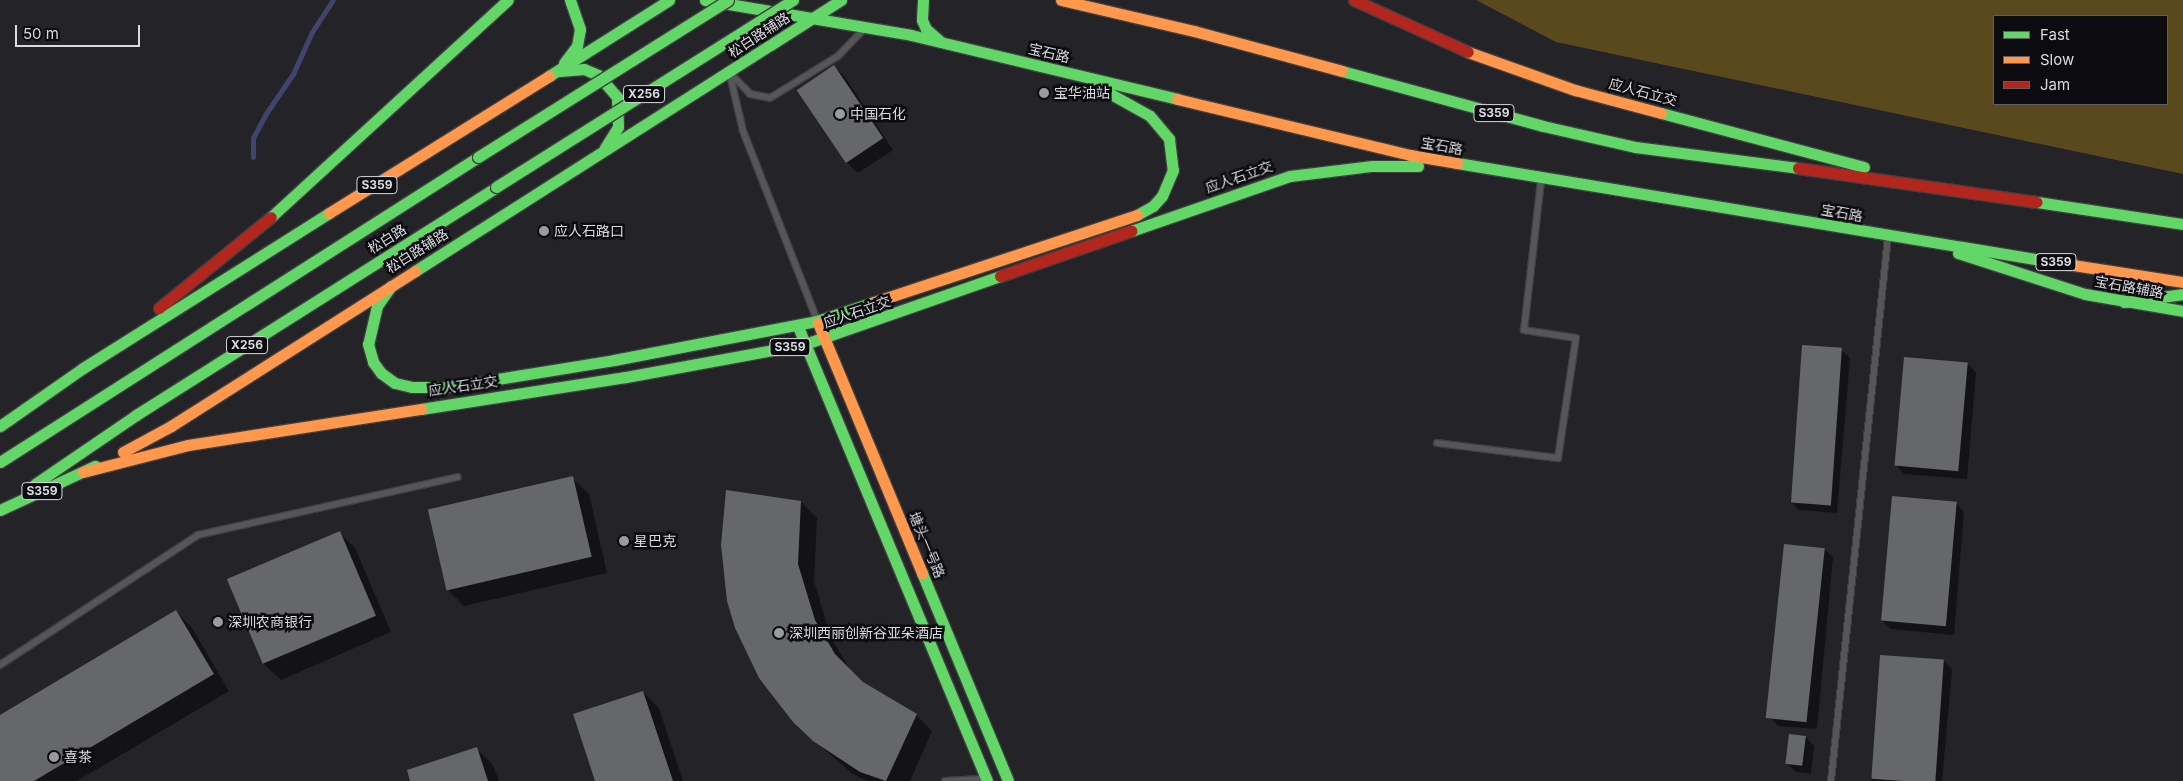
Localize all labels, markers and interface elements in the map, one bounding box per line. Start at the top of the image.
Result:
street label: 松白路辅路 [725,9,793,61]
scale bar [18,15,142,47]
legend [1993,15,2168,105]
text: 50 m [23,24,59,43]
text: Fast [2040,25,2070,44]
street label: 宝石路 [1027,40,1071,66]
text: Slow [2040,50,2074,69]
street label: 应人石立交 [1607,75,1679,109]
text: Jam [2040,75,2070,94]
road number: X256 [623,85,665,104]
place label: 宝华油站 [1054,85,1110,101]
marker: 宝华油站 [1038,87,1050,99]
road number: S359 [1473,104,1515,122]
place label: 中国石化 [850,106,906,122]
marker: 中国石化 [834,108,846,120]
street label: 宝石路 [1420,134,1464,158]
street label: 应人石立交 [1203,158,1275,196]
road number: S359 [356,176,398,194]
street label: 宝石路 [1820,201,1864,225]
street label: 松白路 [365,221,409,257]
place label: 应人石路口 [554,223,624,239]
street label: 松白路辅路 [383,225,451,277]
marker: 应人石路口 [538,225,550,237]
road number: S359 [2035,252,2077,272]
street label: 宝石路辅路 [2093,273,2165,301]
street label: 应人石立交 [821,293,893,331]
road number: X256 [226,336,268,354]
road number: S359 [769,338,811,357]
street label: 应人石立交 [427,373,499,399]
road number: S359 [21,482,63,501]
street label: 塘头一号路 [906,510,948,580]
place label: 星巴克 [634,533,676,549]
marker: 星巴克 [618,535,630,547]
place label: 深圳农商银行 [228,614,312,630]
marker: 深圳农商银行 [212,616,224,628]
place label: 深圳西丽创新谷亚朵酒店 [789,625,943,641]
marker: 深圳西丽创新谷亚朵酒店 [773,627,785,639]
place label: 喜茶 [64,749,92,765]
marker: 喜茶 [48,751,60,763]

